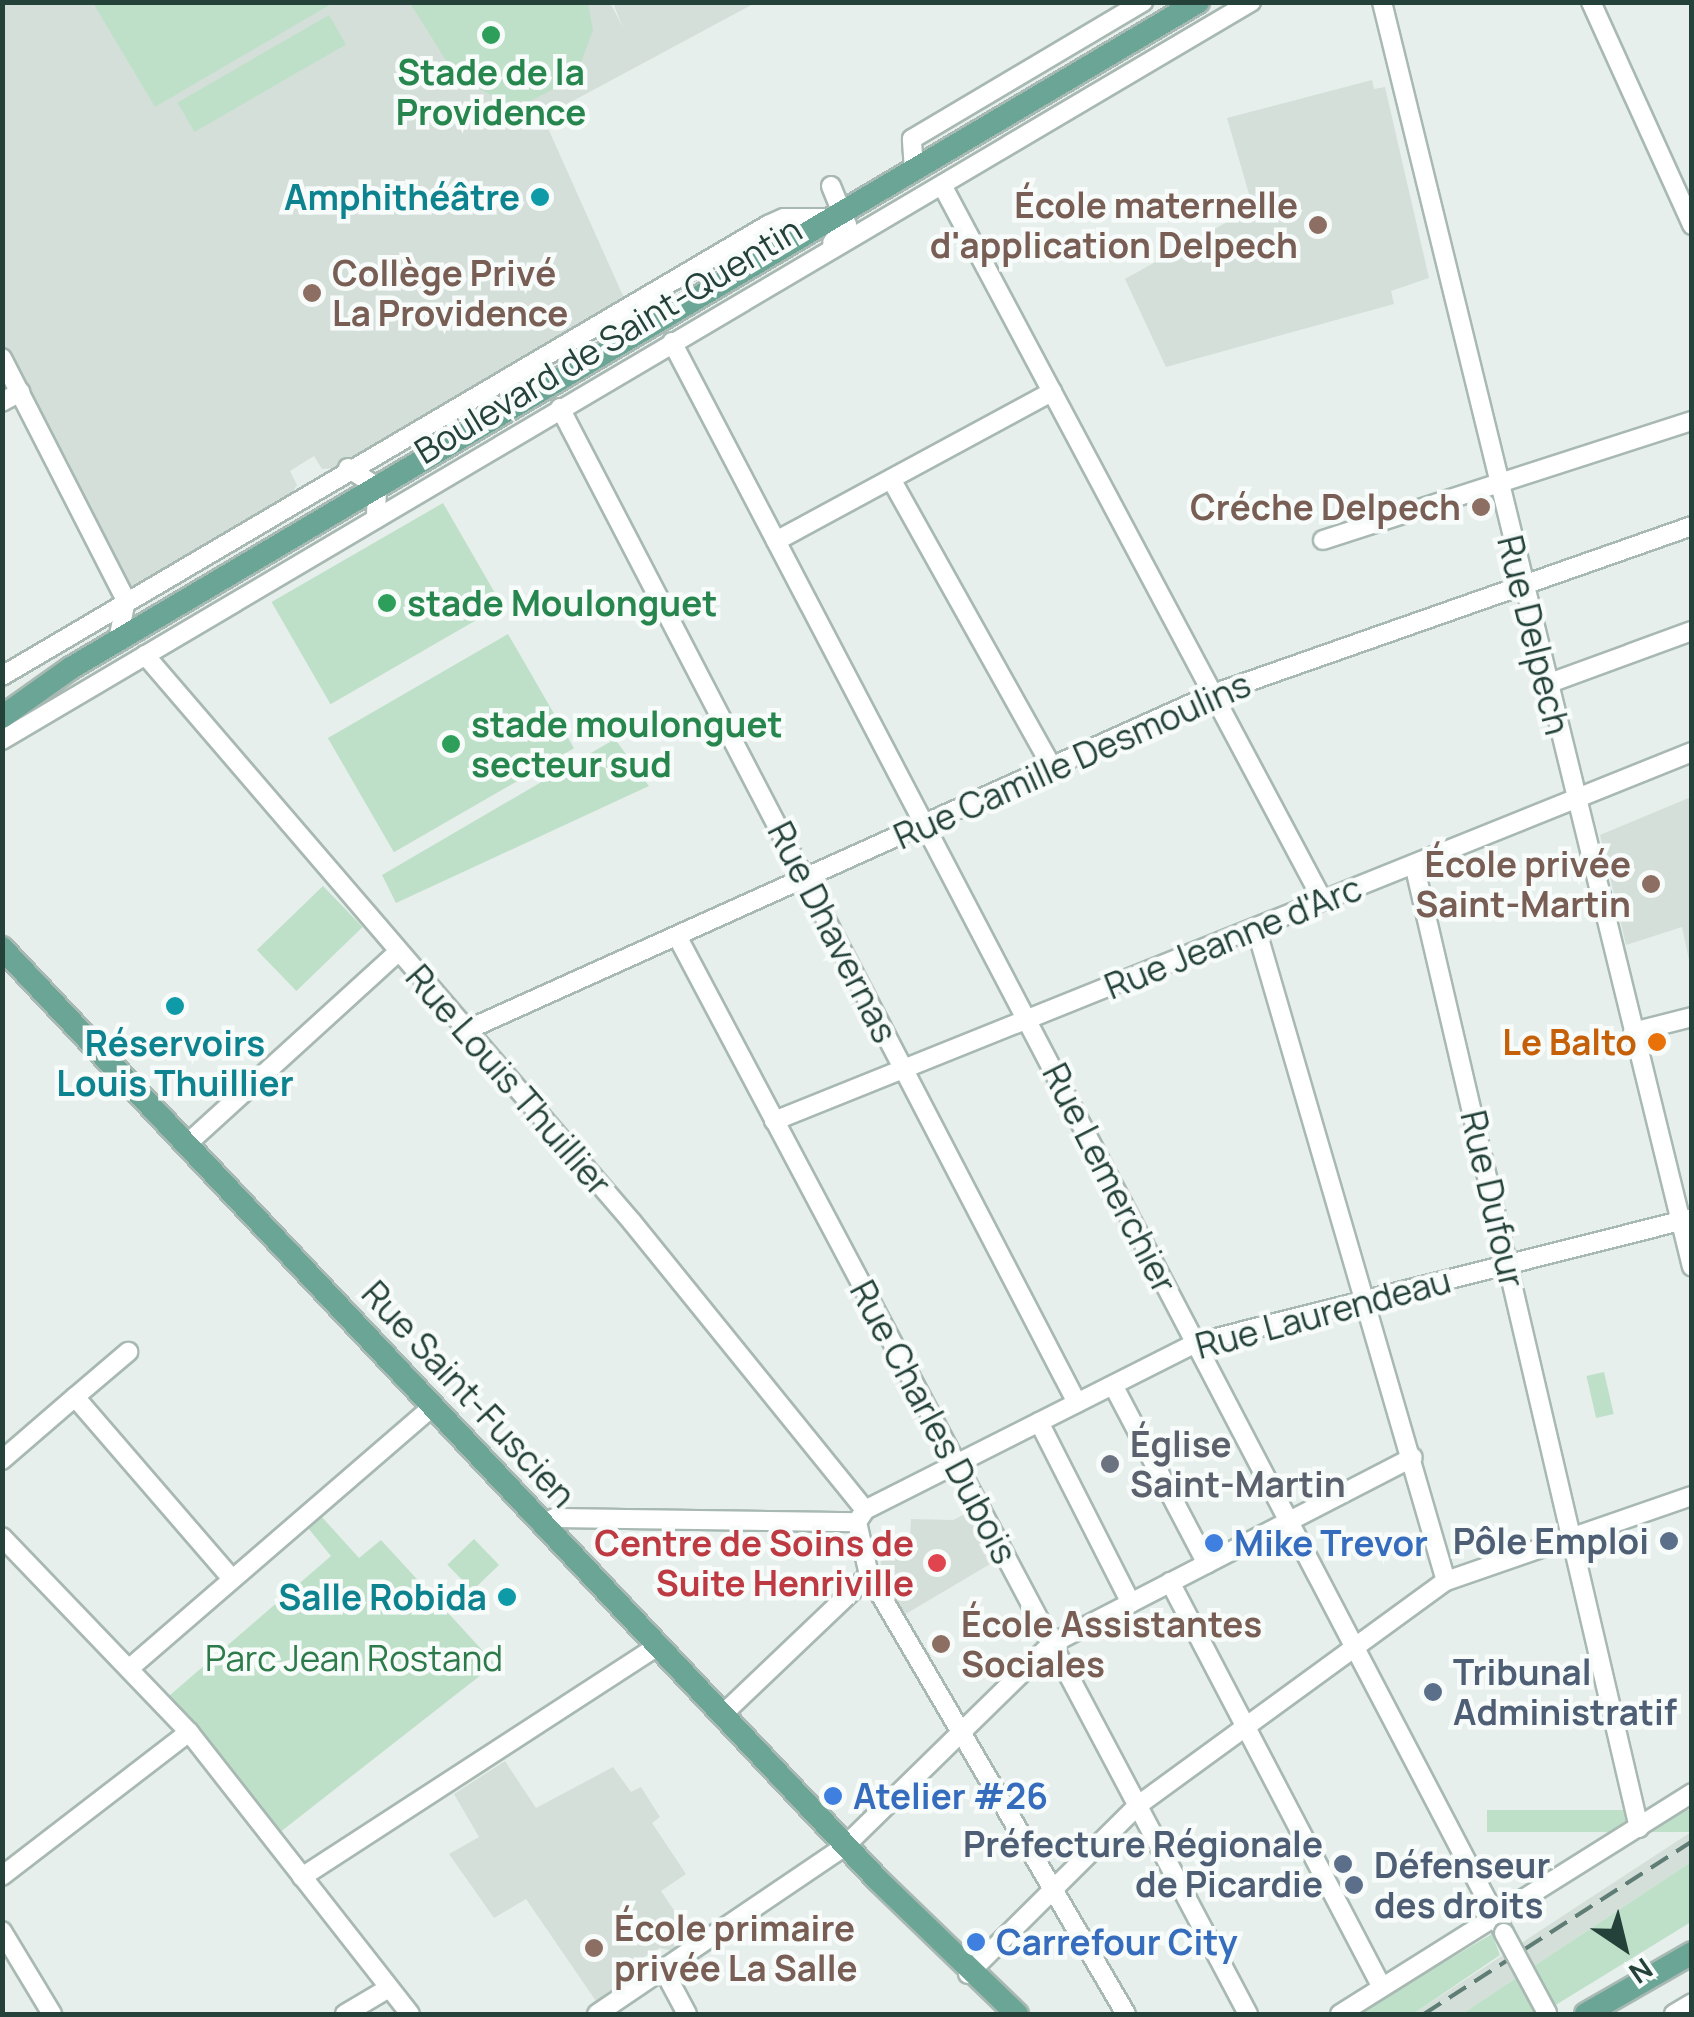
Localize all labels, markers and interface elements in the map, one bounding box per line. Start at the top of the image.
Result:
marker: Stade de la Providence [480,24,502,46]
place label: Stade de la Providence [396,51,586,133]
place label: Amphithéâtre [284,176,520,218]
place label: École maternelle d'application Delpech [930,184,1298,266]
marker: Amphithéâtre [529,186,551,208]
street label: Boulevard de Saint-Quentin [407,208,809,472]
marker: École maternelle d'application Delpech [1307,214,1329,236]
place label: Collège Privé La Providence [332,252,568,334]
marker: Collège Privé La Providence [301,282,323,304]
place label: Créche Delpech [1190,486,1461,528]
marker: Créche Delpech [1470,496,1492,518]
street label: Rue Delpech [1489,531,1579,739]
place label: stade Moulonguet [407,582,717,624]
marker: stade Moulonguet [376,592,398,614]
street label: Rue Camille Desmoulins [887,662,1257,858]
place label: stade moulonguet secteur sud [471,703,783,785]
marker: stade moulonguet secteur sud [440,733,462,755]
street label: Rue Dhavernas [759,815,907,1049]
place label: École privée Saint-Martin [1415,843,1631,925]
street label: Rue Jeanne d'Arc [1099,866,1367,1008]
marker: École privée Saint-Martin [1640,873,1662,895]
street label: Rue Louis Thuillier [398,956,620,1204]
marker: Réservoirs Louis Thuillier [164,995,186,1017]
place label: Le Balto [1502,1021,1637,1063]
place label: Réservoirs Louis Thuillier [56,1022,294,1104]
marker: Le Balto [1646,1031,1668,1053]
street label: Rue Lemerchier [1034,1056,1186,1300]
street label: Rue Dufour [1452,1106,1534,1292]
street label: Rue Laurendeau [1191,1259,1455,1367]
street label: Rue Saint-Fuscien [354,1272,584,1516]
street label: Rue Charles Dubois [842,1273,1026,1571]
place label: Église Saint-Martin [1130,1423,1346,1505]
marker: Église Saint-Martin [1099,1453,1121,1475]
place label: Pôle Emploi [1453,1520,1649,1562]
place label: Centre de Soins de Suite Henriville [594,1522,914,1604]
place label: Mike Trevor [1234,1522,1428,1564]
marker: Pôle Emploi [1658,1530,1680,1552]
marker: Mike Trevor [1203,1532,1225,1554]
marker: Centre de Soins de Suite Henriville [924,1550,950,1576]
place label: Salle Robida [278,1576,487,1618]
marker: Salle Robida [496,1586,518,1608]
place label: École Assistantes Sociales [961,1603,1262,1685]
marker: École Assistantes Sociales [930,1633,952,1655]
park label: Parc Jean Rostand [205,1637,503,1679]
place label: Tribunal Administratif [1453,1651,1677,1733]
marker: Tribunal Administratif [1422,1681,1444,1703]
place label: Atelier #26 [853,1775,1048,1817]
marker: Atelier #26 [822,1785,844,1807]
place label: Préfecture Régionale de Picardie [963,1823,1323,1905]
place label: Défenseur des droits [1374,1844,1550,1926]
marker: Préfecture Régionale de Picardie [1332,1853,1354,1875]
marker: Défenseur des droits [1343,1874,1365,1896]
north arrow [1574,1897,1674,1997]
place label: École primaire privée La Salle [614,1907,858,1989]
place label: Carrefour City [996,1921,1238,1963]
marker: Carrefour City [965,1931,987,1953]
marker: École primaire privée La Salle [583,1937,605,1959]
text: N [1622,1950,1660,1993]

